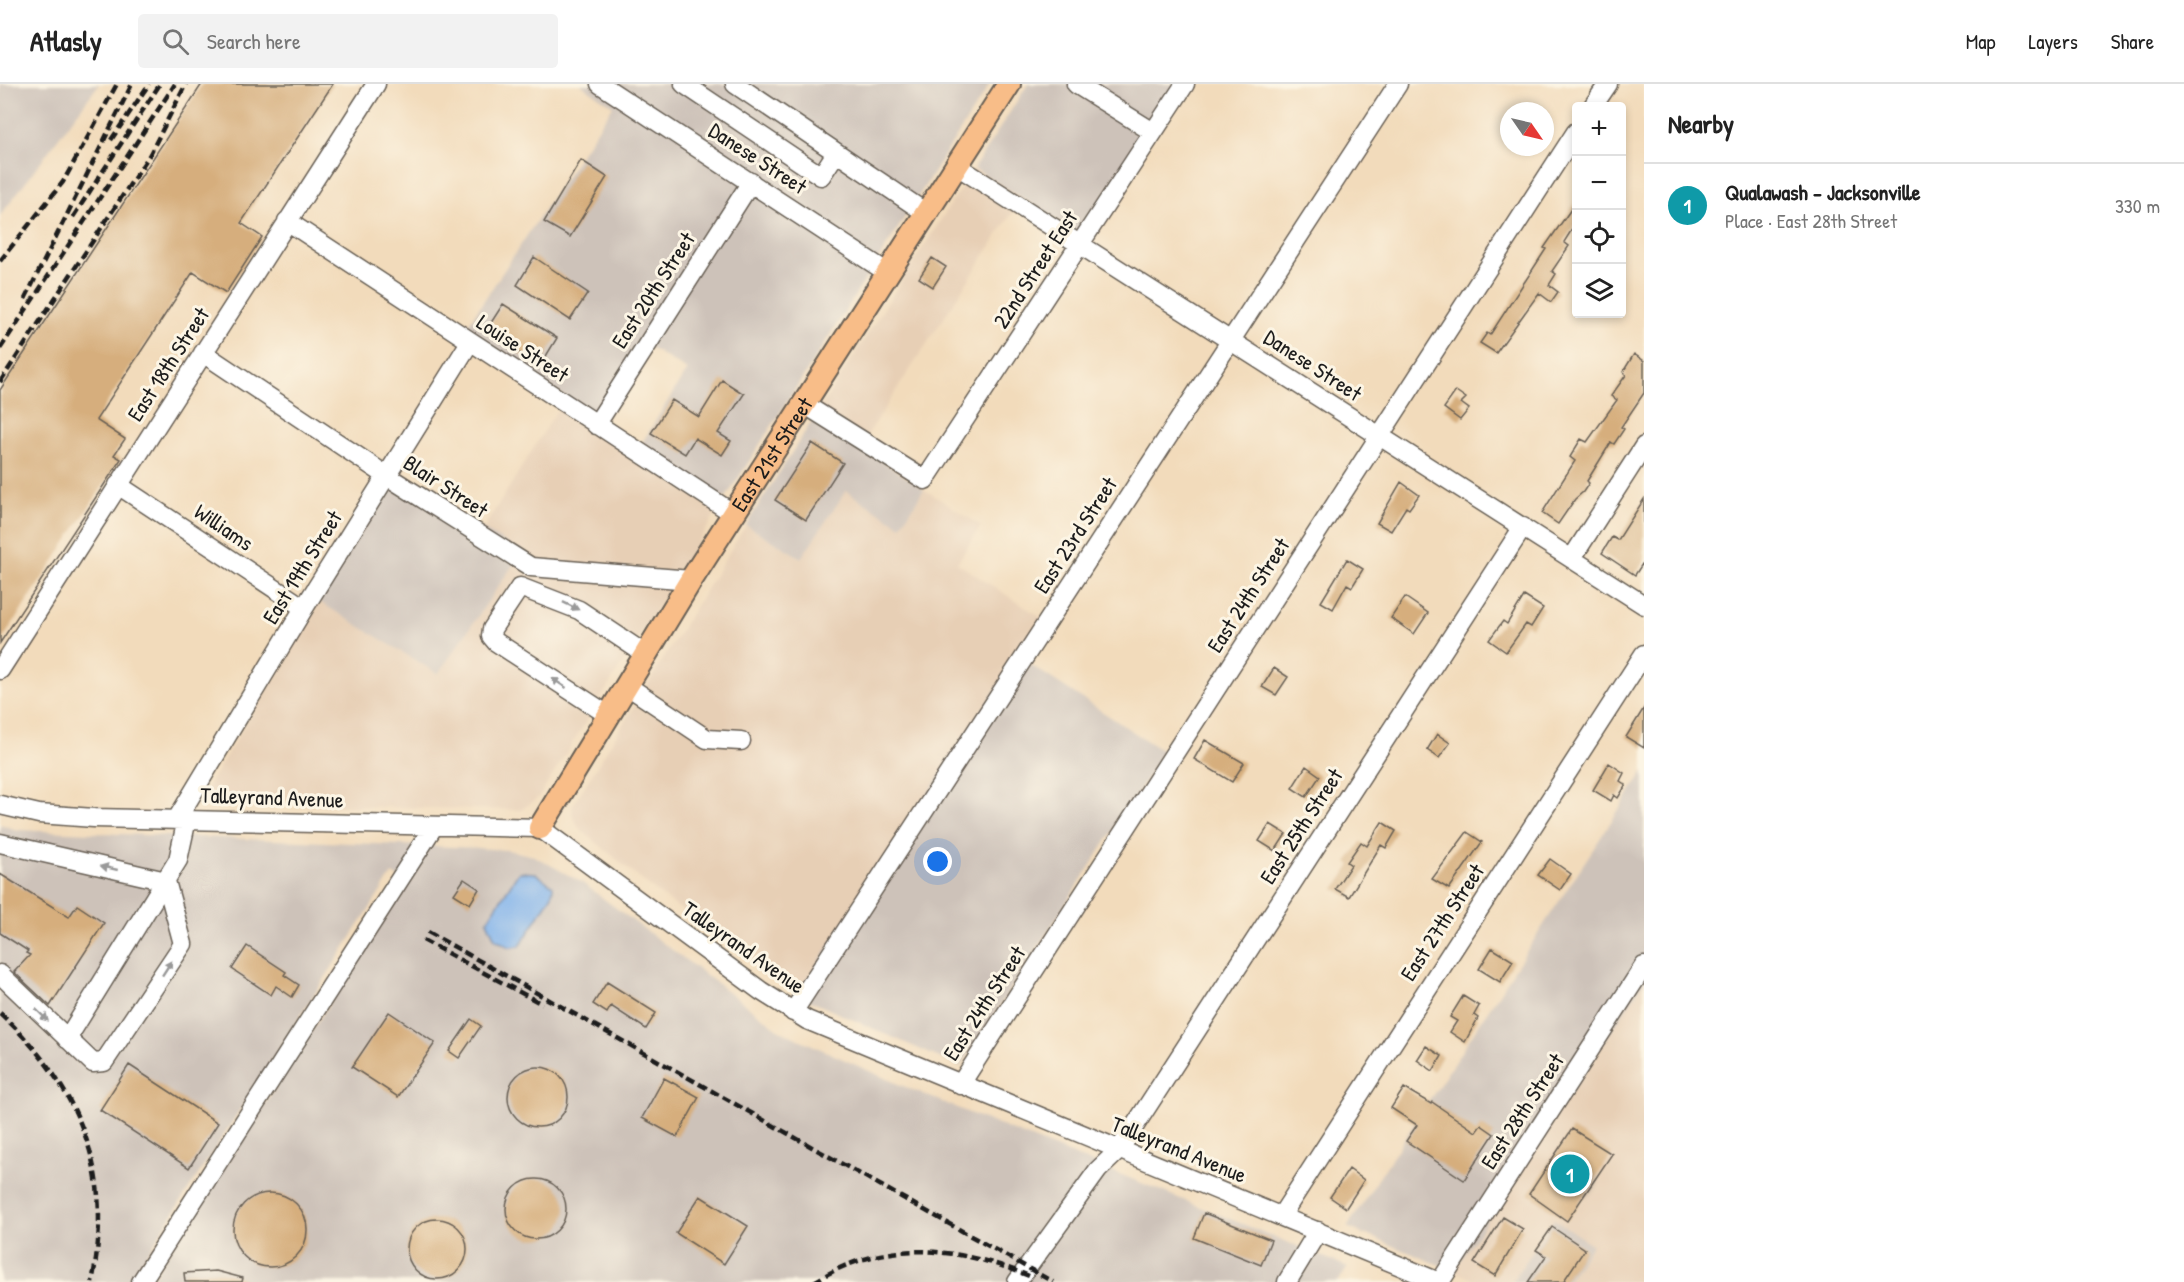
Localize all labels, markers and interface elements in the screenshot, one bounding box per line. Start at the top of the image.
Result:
search box [138,14,558,68]
text: Atlasly [30,22,102,60]
icon: search [159,25,192,58]
text: Search here [207,26,301,56]
text: Map [1966,27,1995,56]
text: Layers [2028,27,2078,56]
text: Share [2111,27,2154,56]
north arrow [1500,102,1554,156]
map controls [1572,102,1626,318]
button: + [1572,102,1626,156]
text: Nearby [1668,106,1734,141]
street label: Danese Street [703,115,813,201]
button: − [1572,156,1626,210]
text: Qualawash - Jacksonville [1725,177,1921,207]
text: 1 [1684,192,1691,219]
text: 330 m [2115,192,2160,219]
street label: 22nd Street East [986,204,1085,334]
text: Place · East 28th Street [1725,207,1897,234]
button: locate [1572,210,1626,264]
street label: East 20th Street [604,226,702,354]
button: layers [1572,264,1626,318]
street label: East 18th Street [120,301,216,427]
street label: Louise Street [471,307,575,389]
street label: Danese Street [1258,322,1368,408]
street label: East 21st Street [724,391,820,517]
street label: Blair Street [398,447,494,525]
street label: East 23rd Street [1026,471,1124,599]
street label: Williams [189,496,259,558]
street label: East 19th Street [255,504,349,629]
street label: East 24th Street [1200,532,1297,658]
one-way arrow [562,602,579,611]
one-way arrow [551,678,567,689]
street label: East 25th Street [1252,762,1350,890]
street label: Talleyrand Avenue [200,780,344,814]
your location [923,847,952,876]
street label: East 27th Street [1393,857,1491,986]
one-way arrow [100,863,118,873]
street label: Talleyrand Avenue [677,894,811,1000]
street label: East 24th Street [936,940,1033,1066]
one-way arrow [162,959,173,976]
one-way arrow [35,1007,49,1021]
street label: East 28th Street [1473,1047,1571,1175]
street label: Talleyrand Avenue [1107,1108,1251,1190]
pin: 1 [1550,1152,1590,1196]

